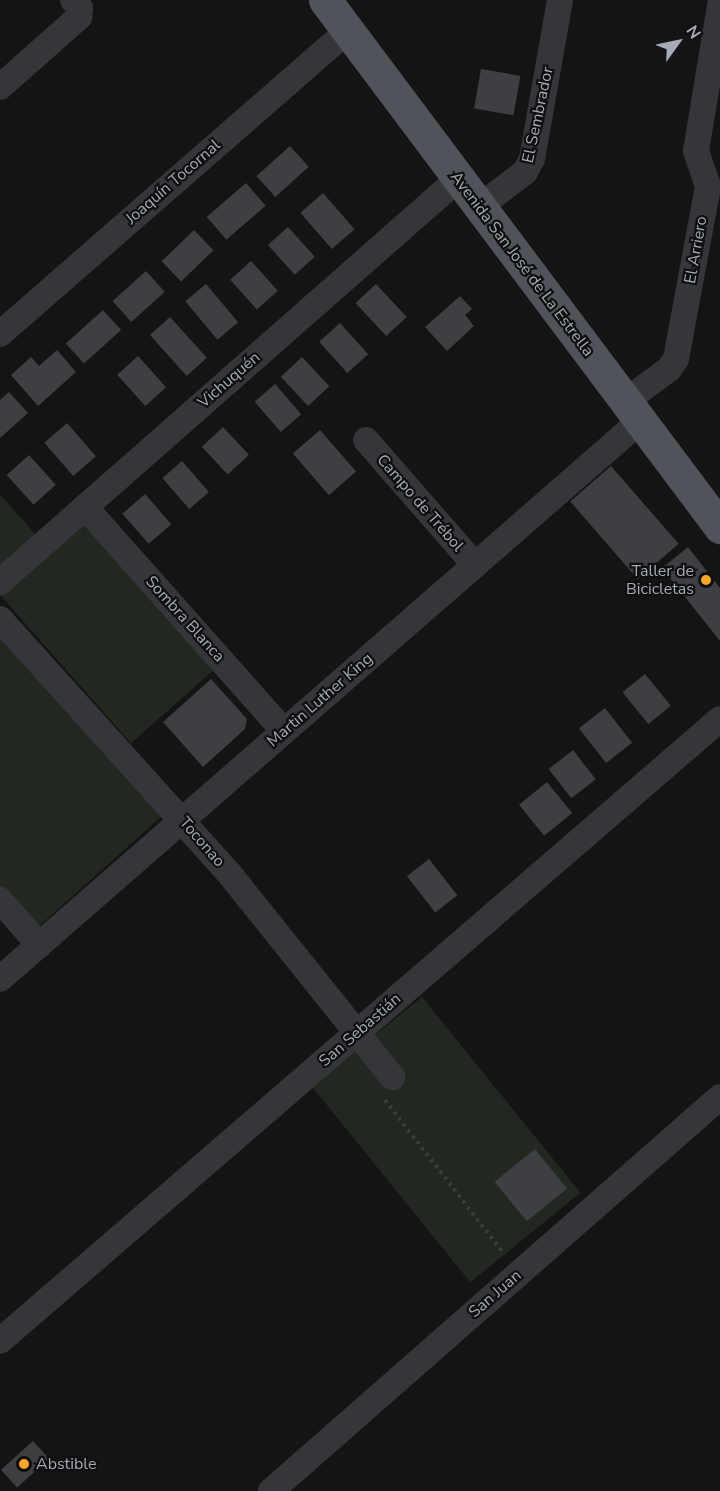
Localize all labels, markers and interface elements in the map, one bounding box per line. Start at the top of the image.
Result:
north arrow [648,12,708,72]
text: N [681,21,706,43]
street label: El Sembrador [518,65,558,165]
street label: Joaquín Tocornal [122,136,224,228]
street label: Avenida San José de La Estrella [446,168,598,360]
street label: El Arriero [681,215,711,285]
street label: Vichuquén [194,348,264,412]
street label: Campo de Trébol [373,450,467,556]
place label: Taller de Bicicletas [626,561,694,599]
street label: Sombra Blanca [141,572,229,666]
marker: Taller de Bicicletas [699,573,713,587]
street label: Martin Luther King [263,649,377,751]
street label: Toconao [175,813,229,871]
street label: San Sebastián [315,989,405,1071]
street label: San Juan [465,1266,525,1322]
place label: Abstible [36,1454,96,1474]
marker: Abstible [17,1457,31,1471]

